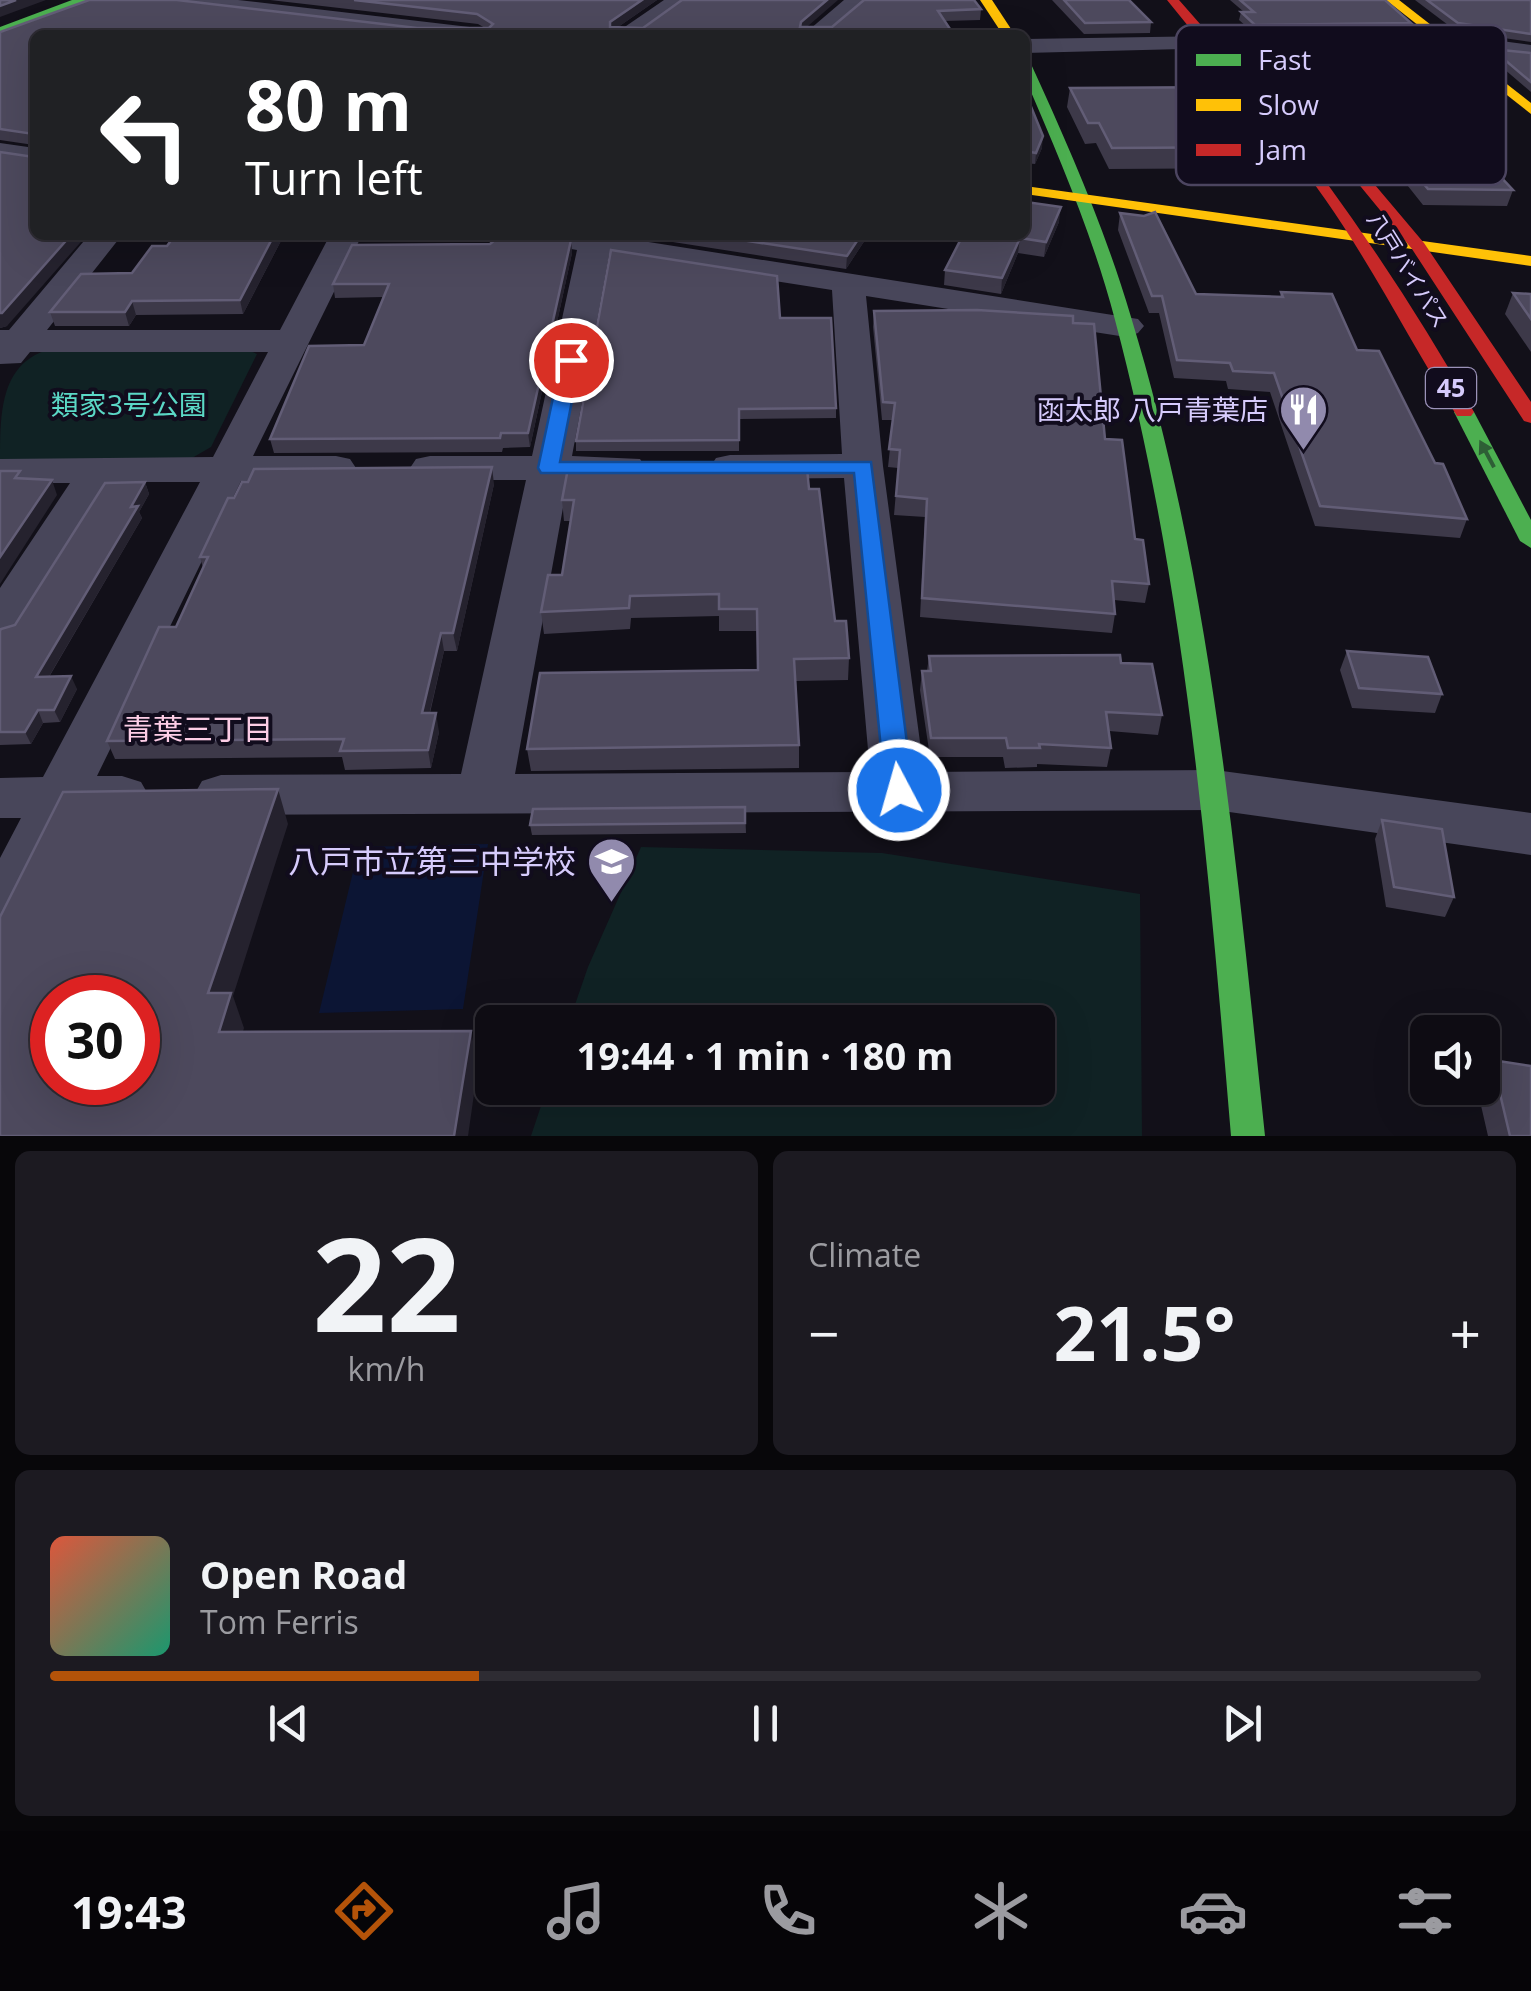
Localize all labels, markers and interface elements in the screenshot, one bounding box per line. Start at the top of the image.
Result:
legend [1176,25,1506,185]
text: Fast [1258,40,1311,78]
text: 80 m [245,56,412,152]
icon: left [80,70,210,200]
text: Slow [1258,85,1319,123]
text: Jam [1255,130,1307,168]
text: Turn left [245,147,423,208]
street label: 八戸バイパス [1361,206,1456,333]
pin [529,318,614,403]
icon: arrive [544,333,599,388]
road number: 45 [1426,368,1476,408]
restaurant icon: 函太郎 八戸青葉店 [1277,384,1329,452]
park label: 類家3号公園 [51,385,207,423]
place label: 函太郎 八戸青葉店 [1037,390,1268,428]
one-way arrow [1478,440,1496,468]
district label: 青葉三丁目 [123,708,273,749]
position arrow [847,738,951,842]
school or university icon: 八戸市立第三中学校 [585,836,637,904]
place label: 八戸市立第三中学校 [288,839,576,882]
speed limit sign: 30 [30,975,160,1105]
map controls [1410,1015,1500,1105]
button: sound [1410,1015,1500,1105]
text: 19:44 · 1 min · 180 m [577,1029,953,1081]
text: 22 [312,1193,461,1370]
text: Climate [808,1233,921,1276]
text: 21.5° [1053,1281,1236,1383]
text: − [808,1295,839,1370]
text: + [1450,1295,1481,1370]
text: km/h [348,1347,425,1390]
text: Open Road [200,1548,407,1600]
text: Tom Ferris [200,1600,359,1643]
icon: previous [261,1696,316,1751]
icon: pause [738,1696,793,1751]
icon: next [1215,1696,1270,1751]
icon: directions [329,1876,399,1946]
icon: music [541,1876,611,1946]
icon: phone [753,1876,823,1946]
icon: climate [966,1876,1036,1946]
icon: car [1178,1876,1248,1946]
icon: filters [1390,1876,1460,1946]
text: 19:43 [71,1881,187,1942]

